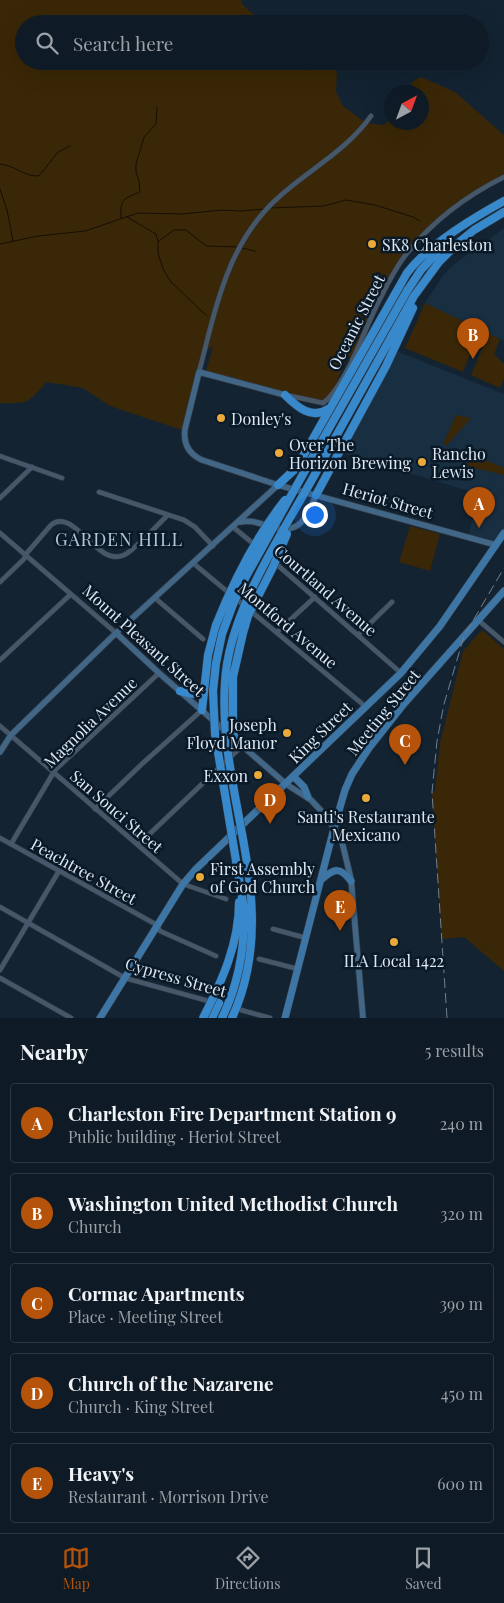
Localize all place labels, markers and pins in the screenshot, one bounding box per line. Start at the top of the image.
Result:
place label: SK8 Charleston [382,234,493,255]
marker: SK8 Charleston [366,238,378,250]
pin: B [457,318,489,359]
place label: Donley's [231,408,291,429]
marker: Donley's [215,412,227,424]
place label: Over The Horizon Brewing [289,434,411,473]
place label: Rancho Lewis [432,443,486,482]
marker: Over The Horizon Brewing [273,447,285,459]
marker: Rancho Lewis [416,456,428,468]
pin: A [463,487,495,528]
place label: Joseph Floyd Manor [187,714,278,753]
pin: C [389,724,421,765]
marker: Joseph Floyd Manor [281,727,293,739]
place label: Exxon [204,765,248,786]
marker: Exxon [252,769,264,781]
pin: D [254,783,286,824]
marker: Santi's Restaurante Mexicano [360,792,372,804]
place label: Santi's Restaurante Mexicano [297,806,435,845]
place label: First Assembly of God Church [210,858,316,897]
marker: First Assembly of God Church [194,871,206,883]
pin: E [324,890,356,931]
marker: ILA Local 1422 [388,936,400,948]
place label: ILA Local 1422 [344,950,444,971]

